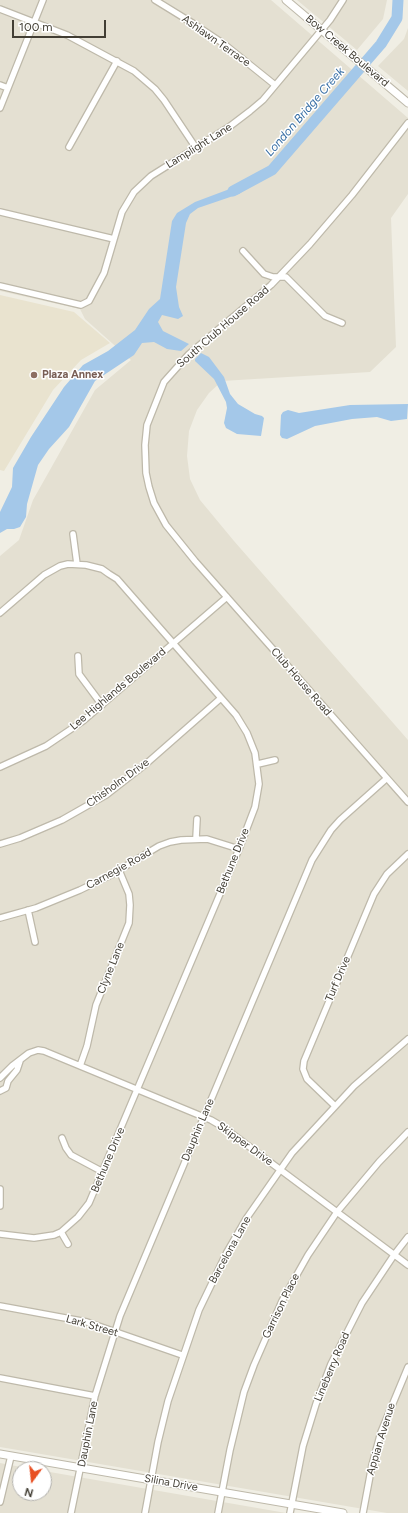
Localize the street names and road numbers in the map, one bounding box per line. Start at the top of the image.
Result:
street label: Ashlawn Terrace [179,12,253,70]
street label: Bow Creek Boulevard [303,12,391,90]
street label: Lamplight Lane [164,121,234,171]
street label: South Club House Road [174,283,272,371]
street label: Lee Highlands Boulevard [67,645,169,733]
street label: Club House Road [268,645,334,719]
street label: Chisholm Drive [84,756,152,810]
street label: Bethune Drive [214,826,252,896]
street label: Carnegie Road [84,846,154,892]
street label: Clyne Lane [95,940,127,996]
street label: Turf Drive [323,955,353,1003]
street label: Dauphin Lane [179,1097,217,1163]
street label: Skipper Drive [215,1119,275,1169]
street label: Bethune Drive [88,1125,128,1195]
street label: Barcelona Lane [206,1214,254,1286]
street label: Garrison Place [260,1271,302,1341]
street label: Lark Street [64,1312,120,1340]
street label: Lineberry Road [311,1330,353,1404]
street label: Dauphin Lane [75,1400,101,1468]
street label: Appian Avenue [364,1401,398,1477]
street label: Silina Drive [143,1472,199,1494]

